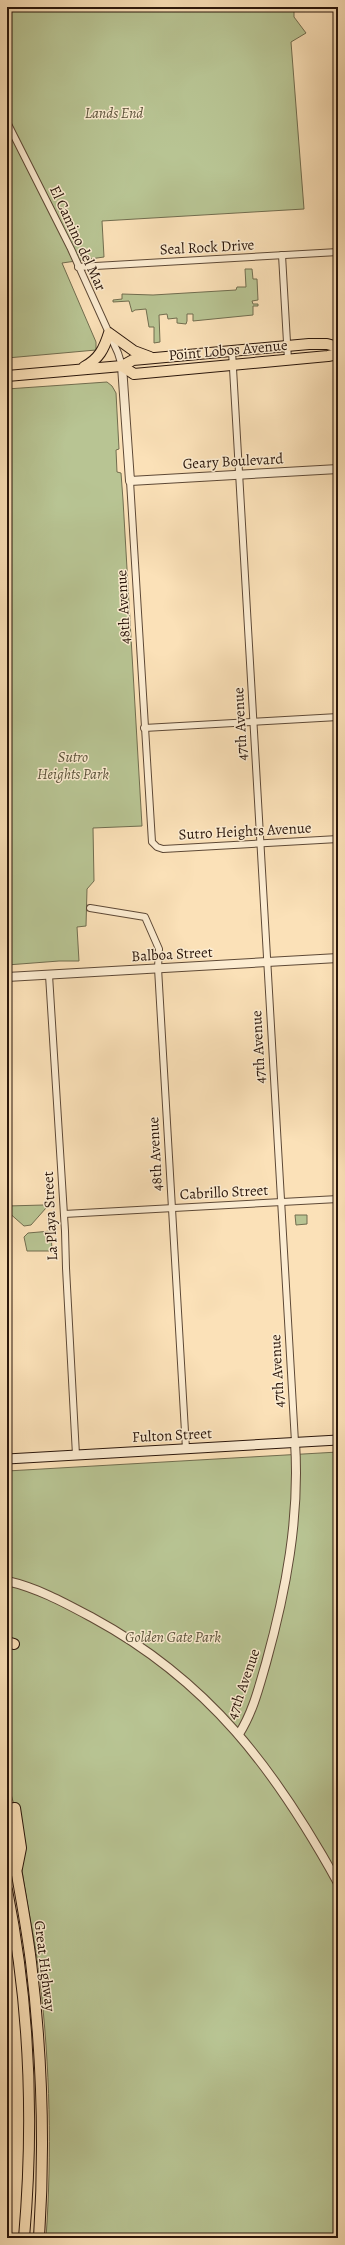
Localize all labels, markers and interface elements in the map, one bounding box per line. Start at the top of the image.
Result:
park label: Lands End [85,103,143,123]
street label: El Camino del Mar [45,182,111,294]
street label: Seal Rock Drive [159,235,255,259]
street label: Point Lobos Avenue [168,335,289,365]
street label: Geary Boulevard [182,448,285,474]
street label: 48th Avenue [111,569,135,645]
street label: 47th Avenue [228,686,252,761]
park label: Sutro Heights Park [37,747,109,784]
street label: Sutro Heights Avenue [178,818,312,844]
street label: Balboa Street [131,942,213,966]
street label: 47th Avenue [246,1009,270,1084]
street label: 48th Avenue [143,1116,167,1192]
street label: La Playa Street [38,1171,62,1261]
street label: Cabrillo Street [179,1180,269,1204]
street label: 47th Avenue [265,1333,289,1408]
street label: Fulton Street [132,1423,212,1447]
park label: Golden Gate Park [125,1627,221,1647]
street label: 47th Avenue [222,1646,265,1722]
street label: Great Highway [30,1919,61,2013]

